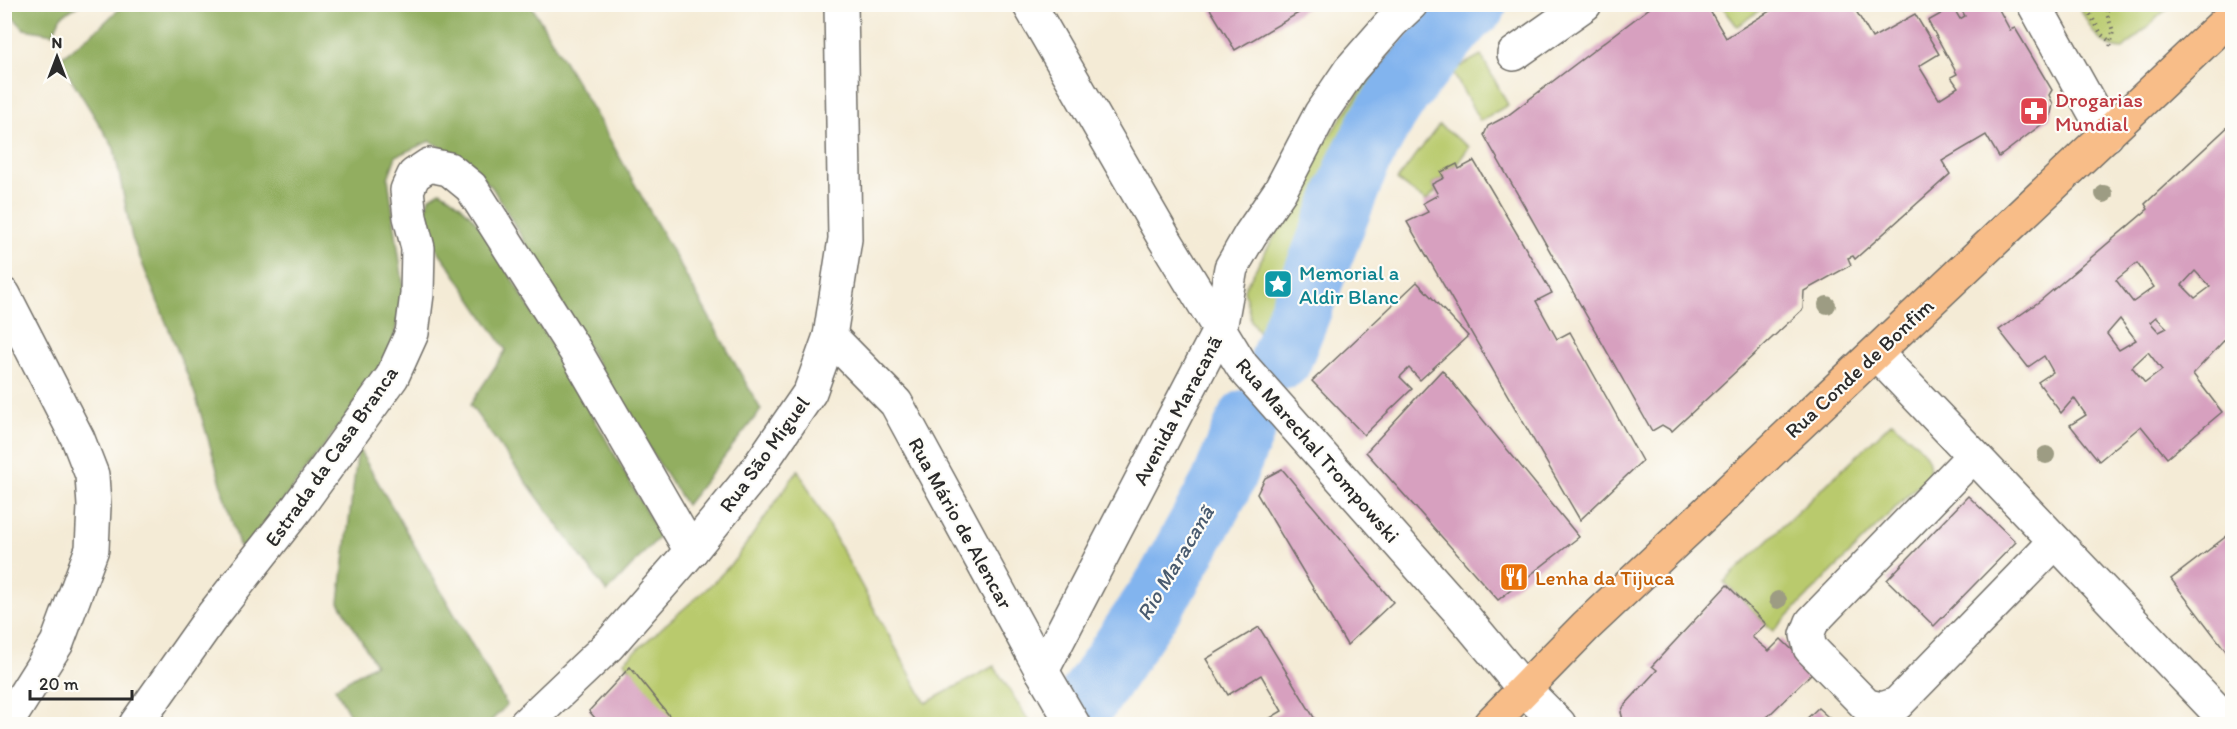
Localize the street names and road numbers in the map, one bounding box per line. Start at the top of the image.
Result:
street label: Rua Conde de Bonfim [1780,293,1938,443]
street label: Avenida Maracanã [1127,331,1227,489]
street label: Rua Marechal Trompowski [1231,352,1405,548]
street label: Estrada da Casa Branca [259,361,403,551]
street label: Rua São Miguel [713,391,815,517]
street label: Rua Mário de Alencar [903,433,1019,614]

